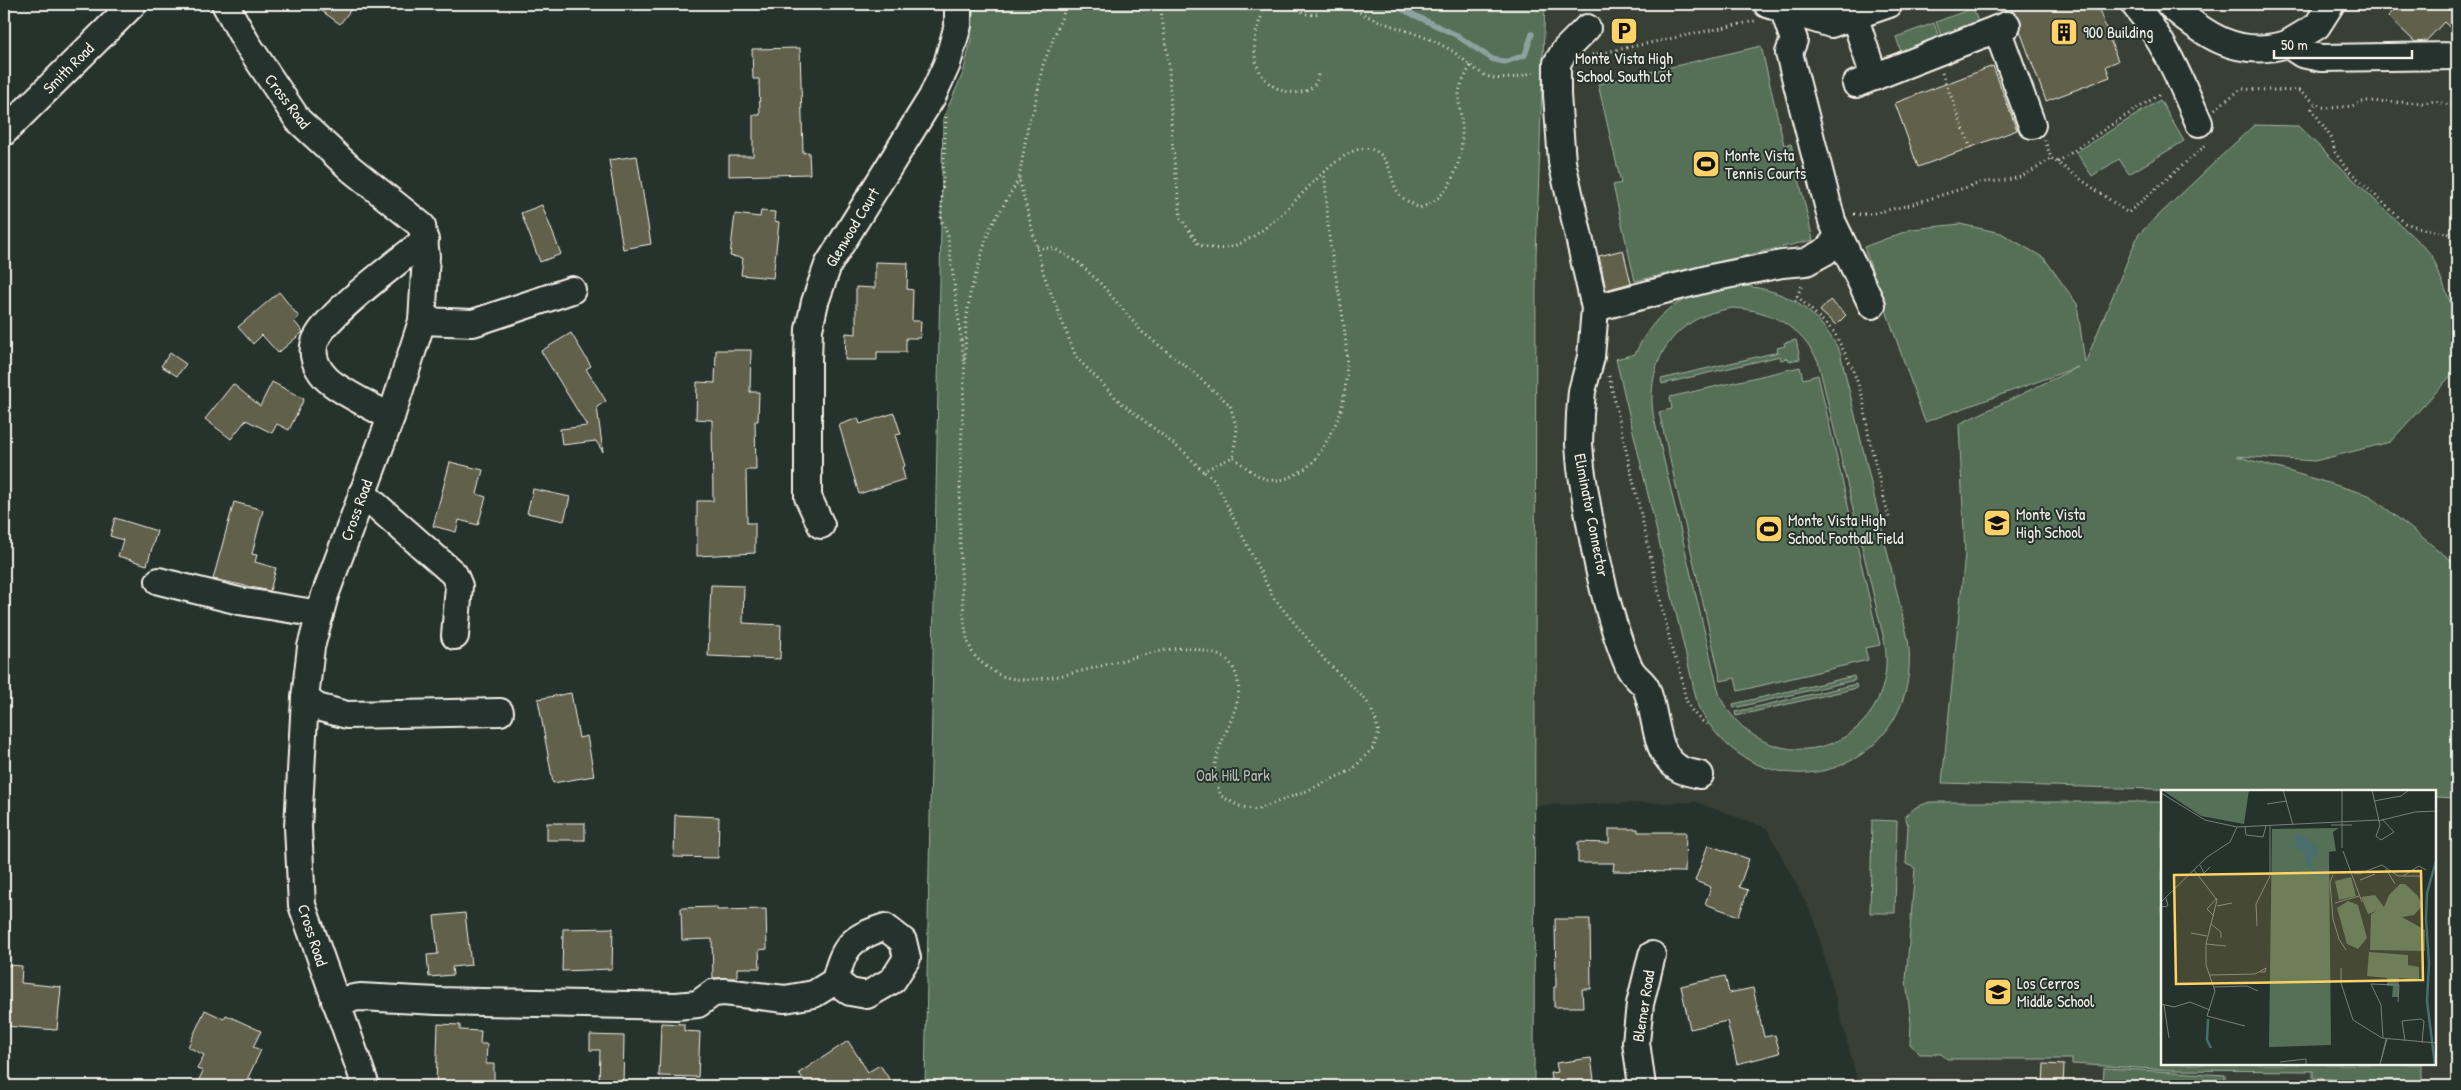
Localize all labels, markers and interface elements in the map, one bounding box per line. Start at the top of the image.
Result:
parking icon: Monte Vista High School South Lot [1609,16,1639,46]
building icon: 900 Building [2049,17,2079,47]
place label: 900 Building [2083,21,2153,43]
scale bar [2274,28,2411,60]
text: 50 m [2281,34,2308,55]
street label: Smith Road [38,38,98,98]
place label: Monte Vista High School South Lot [1575,47,1673,87]
street label: Cross Road [260,69,316,133]
place label: Monte Vista Tennis Courts [1725,144,1806,184]
sports icon: Monte Vista Tennis Courts [1691,149,1721,179]
street label: Glenwood Court [820,183,885,271]
street label: Eliminator Connector [1569,452,1615,578]
street label: Cross Road [335,476,377,544]
place label: Monte Vista High School [2016,503,2085,543]
school or university icon: Monte Vista High School [1982,508,2012,538]
place label: Monte Vista High School Football Field [1788,509,1903,549]
sports icon: Monte Vista High School Football Field [1754,514,1784,544]
park label: Oak Hill Park [1196,764,1270,786]
inset map [2161,790,2436,1065]
street label: Cross Road [293,901,333,969]
street label: Blemer Road [1626,969,1660,1043]
place label: Los Cerros Middle School [2017,972,2095,1012]
school or university icon: Los Cerros Middle School [1983,977,2013,1007]

